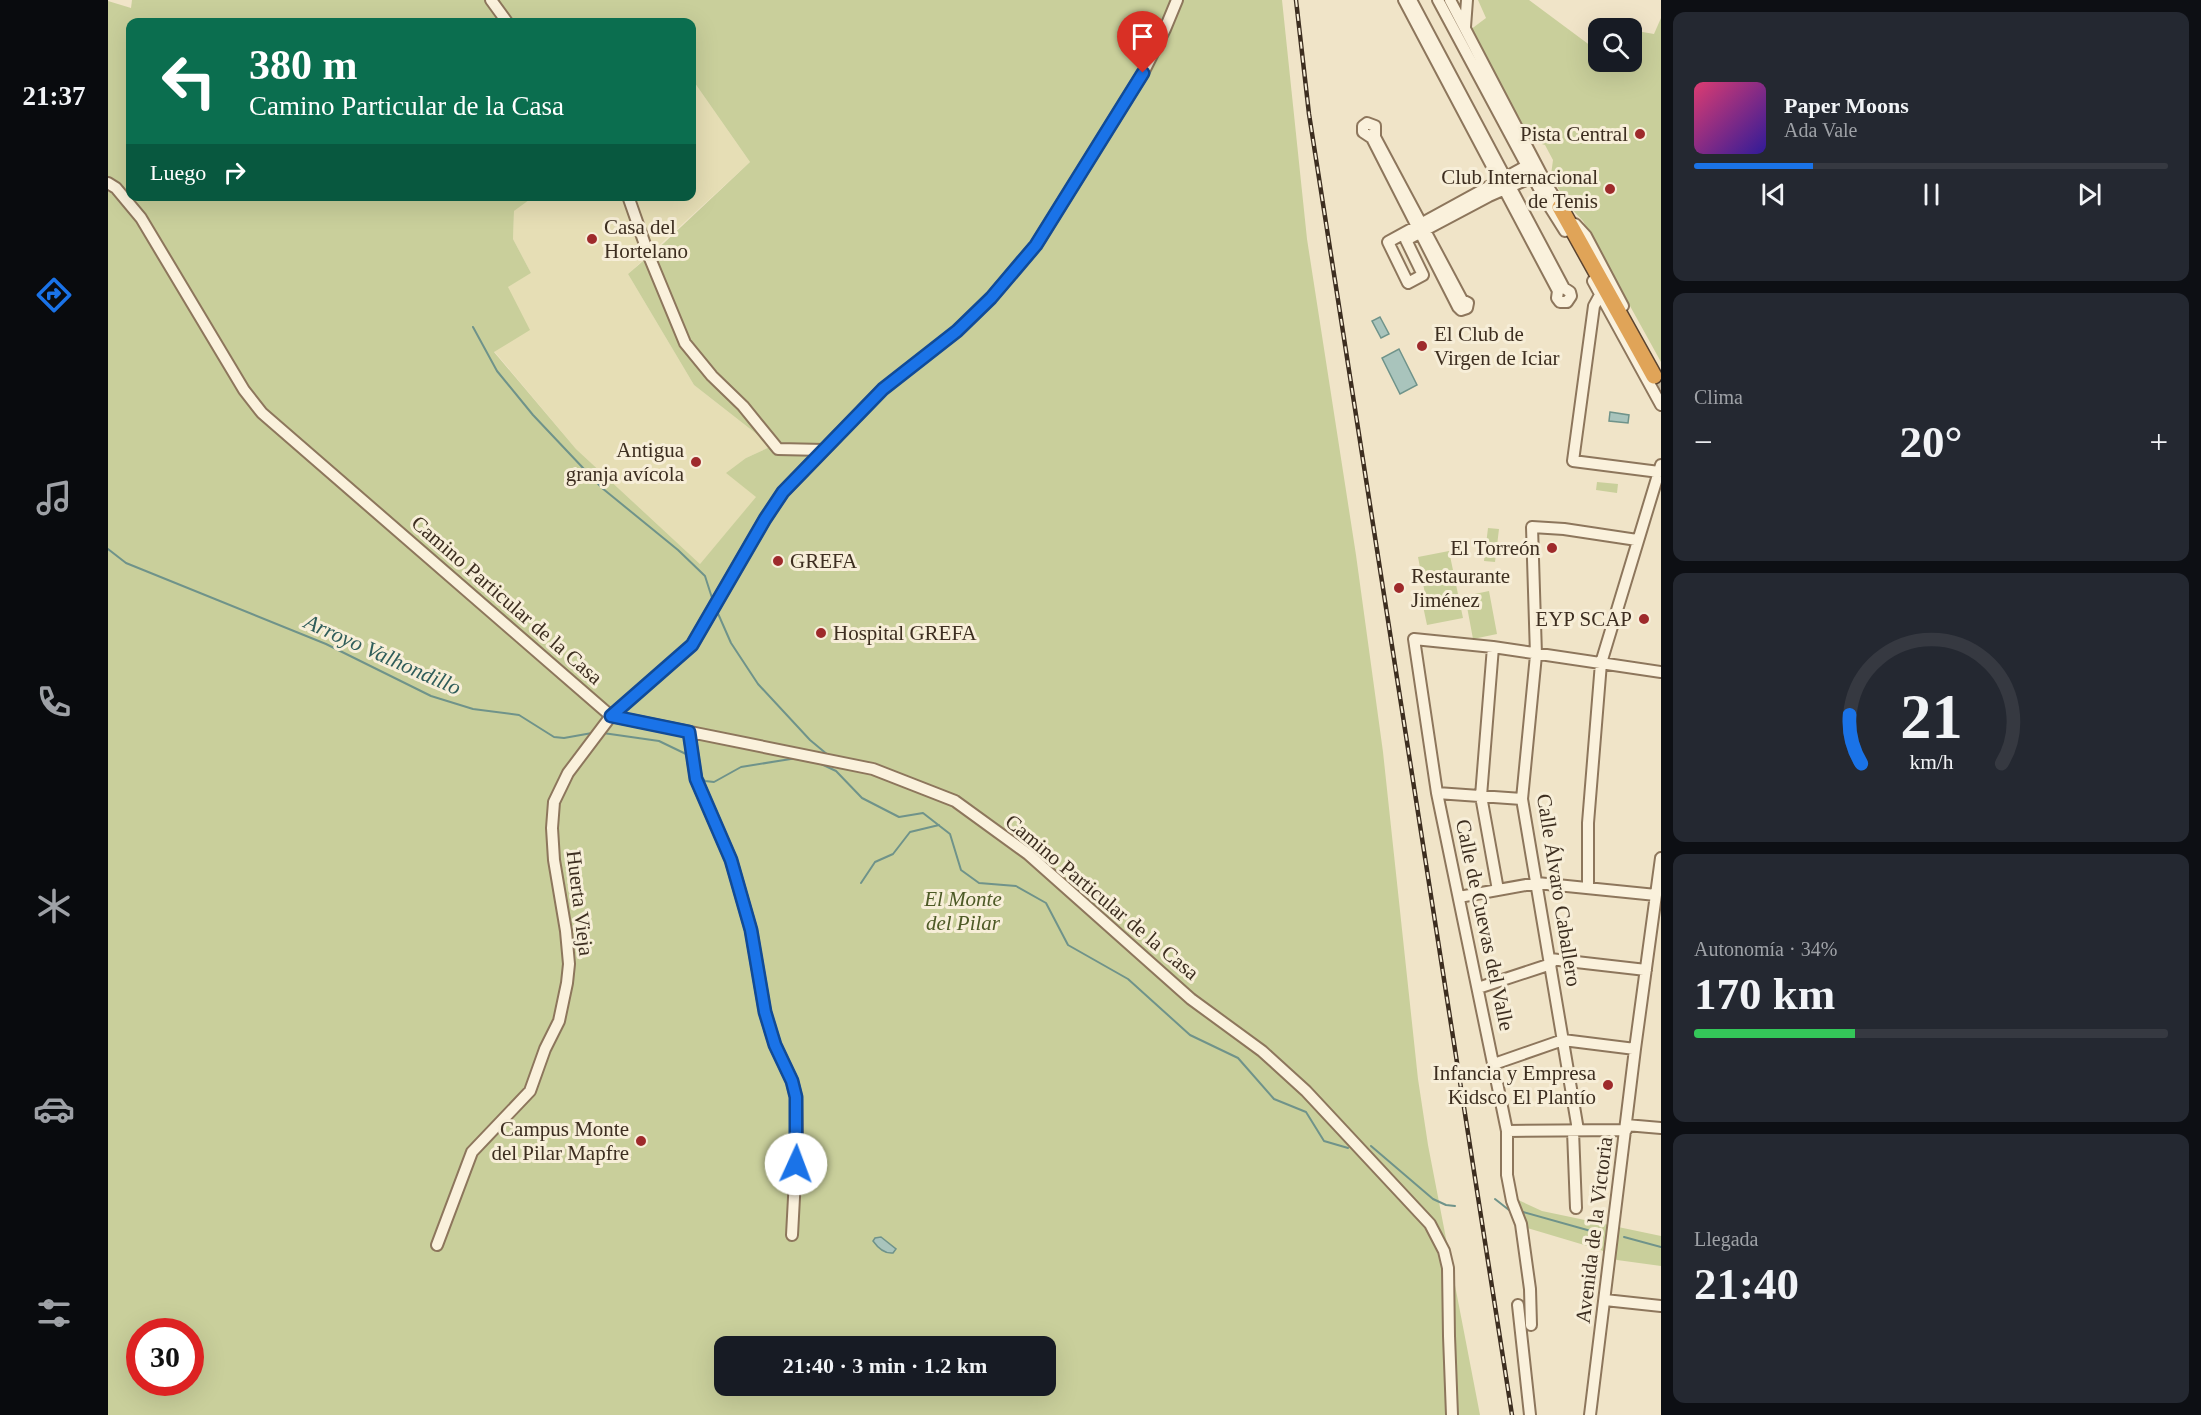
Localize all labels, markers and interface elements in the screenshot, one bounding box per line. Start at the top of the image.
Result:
pin [1117,11,1168,73]
map controls [1588,18,1642,72]
button: search [1588,18,1642,72]
icon: arrive [1126,20,1159,53]
icon: left [150,42,228,120]
text: 380 m [249,42,358,88]
text: 21:37 [23,81,86,111]
text: Camino Particular de la Casa [249,91,564,121]
text: Paper Moons [1784,93,1909,118]
text: Ada Vale [1784,119,1858,141]
place label: Pista Central [1520,122,1628,146]
marker: Pista Central [1633,127,1647,141]
icon: right [218,156,251,189]
text: Luego [150,160,206,185]
place label: Club Internacional de Tenis [1441,165,1598,213]
icon: previous [1757,178,1790,211]
icon: pause [1915,178,1948,211]
icon: next [2073,178,2106,211]
marker: Club Internacional de Tenis [1603,182,1617,196]
place label: Casa del Hortelano [604,215,688,263]
marker: Casa del Hortelano [585,232,599,246]
icon: directions [33,274,75,316]
place label: El Club de Virgen de Iciar [1434,322,1559,370]
marker: El Club de Virgen de Iciar [1415,339,1429,353]
text: Clima [1694,386,1743,408]
text: 20° [1900,417,1963,467]
text: − [1694,424,1713,460]
text: + [2149,424,2168,460]
place label: Antigua granja avícola [566,438,685,486]
marker: Antigua granja avícola [689,455,703,469]
icon: music [33,477,75,519]
street label: Camino Particular de la Casa [407,511,608,690]
place label: El Torreón [1450,536,1540,560]
marker: El Torreón [1545,541,1559,555]
place label: GREFA [790,549,858,573]
marker: GREFA [771,554,785,568]
place label: Restaurante Jiménez [1411,564,1510,612]
marker: Restaurante Jiménez [1392,581,1406,595]
place label: EYP SCAP [1535,607,1632,631]
water label: Arroyo Valhondillo [299,608,465,700]
marker: EYP SCAP [1637,612,1651,626]
place label: Hospital GREFA [833,621,978,645]
marker: Hospital GREFA [814,626,828,640]
icon: phone [33,681,75,723]
text: 21 [1900,683,1962,752]
text: km/h [1909,751,1953,775]
street label: Calle Álvaro Caballero [1532,792,1586,988]
street label: Camino Particular de la Casa [1000,809,1204,985]
street label: Calle de Cuevas del Valle [1451,817,1519,1033]
street label: Huerta Vieja [562,849,598,958]
icon: climate [33,885,75,927]
park label: El Monte del Pilar [923,887,1002,935]
text: Autonomía · 34% [1694,938,1837,960]
text: 170 km [1694,969,1835,1019]
place label: Infancia y Empresa Kidsco El Plantío [1433,1061,1597,1109]
marker: Infancia y Empresa Kidsco El Plantío [1601,1078,1615,1092]
icon: car [33,1088,75,1130]
place label: Campus Monte del Pilar Mapfre [491,1117,629,1165]
position arrow [764,1132,828,1196]
marker: Campus Monte del Pilar Mapfre [634,1134,648,1148]
street label: Avenida de la Victoria [1571,1135,1617,1325]
text: Llegada [1694,1228,1758,1250]
text: 21:40 [1694,1259,1799,1309]
icon: filters [33,1292,75,1334]
speed limit sign: 30 [126,1318,204,1396]
text: 21:40 · 3 min · 1.2 km [783,1353,987,1378]

